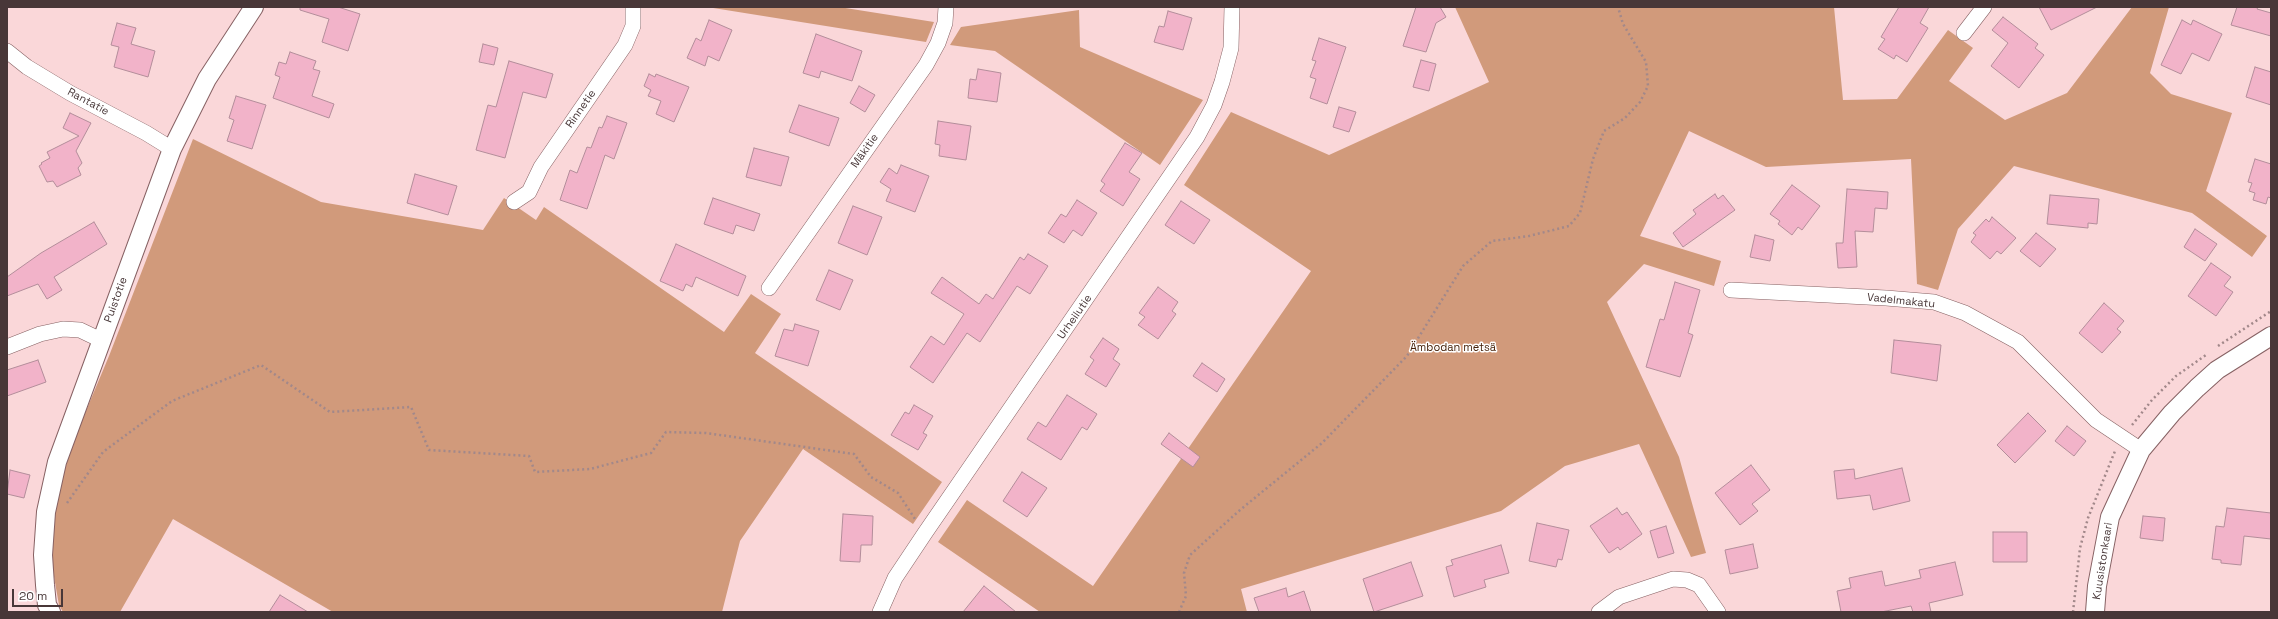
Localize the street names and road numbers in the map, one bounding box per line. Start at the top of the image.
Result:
street label: Rantatie [65,86,111,118]
street label: Rinnetie [563,87,599,131]
street label: Mäkitie [848,131,882,171]
street label: Puistotie [102,275,130,325]
street label: Vadelmakatu [1866,291,1936,311]
street label: Urheilutie [1055,292,1095,342]
street label: Kuusistonkaari [2090,521,2116,601]

